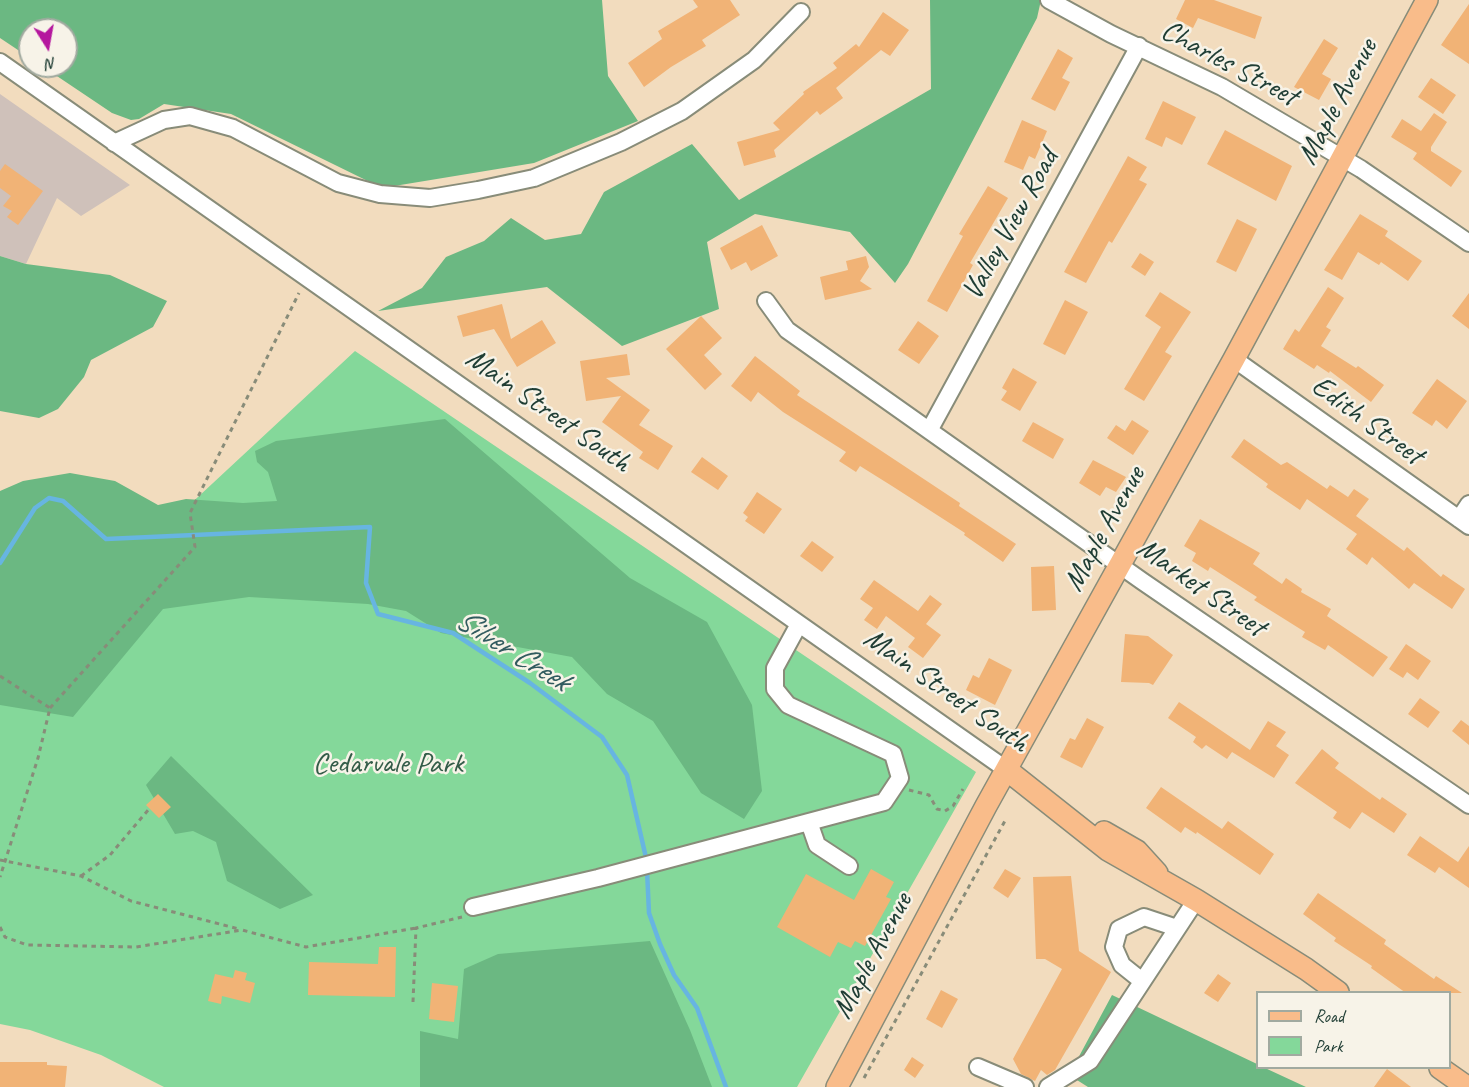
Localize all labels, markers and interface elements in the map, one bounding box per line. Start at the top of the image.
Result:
street label: Charles Street [1154,13,1304,115]
north arrow [18,18,78,78]
street label: Maple Avenue [1290,33,1386,171]
text: N [44,53,58,74]
street label: Valley View Road [955,143,1067,307]
street label: Main Street South [459,341,637,481]
street label: Edith Street [1304,368,1430,474]
street label: Maple Avenue [1056,460,1154,598]
street label: Market Street [1130,531,1272,645]
water label: Silver Creek [448,601,576,701]
street label: Main Street South [857,621,1035,761]
park label: Cedarvale Park [313,746,463,782]
street label: Maple Avenue [825,887,921,1025]
legend [1256,991,1451,1069]
text: Road [1314,1005,1344,1027]
text: Park [1314,1035,1343,1057]

